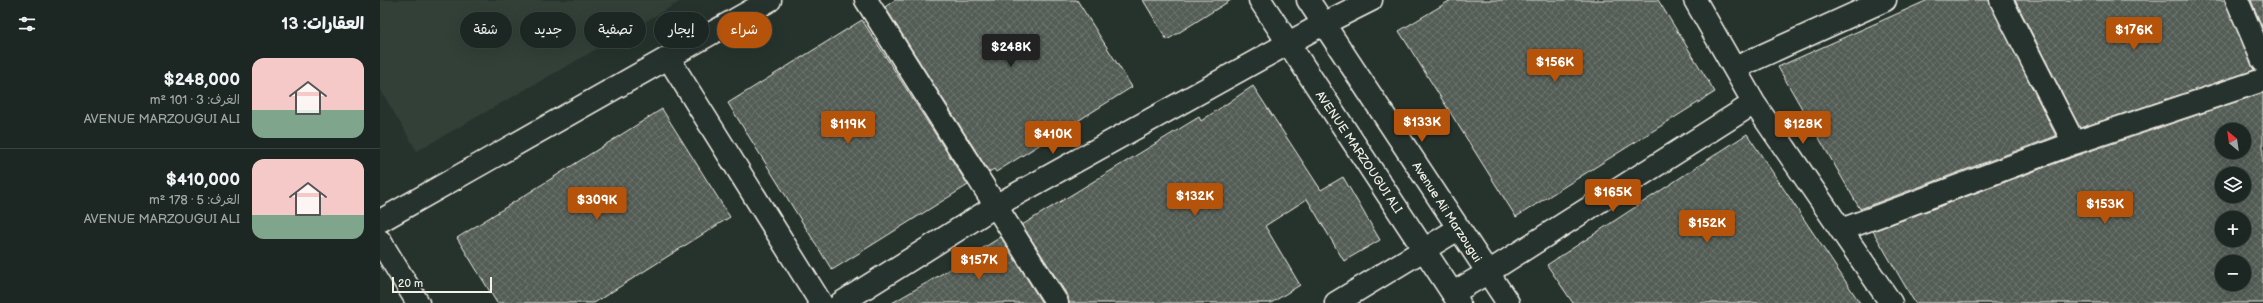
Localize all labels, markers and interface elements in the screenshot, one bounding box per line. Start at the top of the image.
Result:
chip: شقة [460,12,512,48]
chip: جديد [520,12,576,48]
chip: تصفية [584,12,646,48]
chip: إيجار [654,12,709,48]
chip: شراء [717,12,772,48]
icon: filters [16,13,38,35]
text: العقارات: 13 [281,14,364,34]
pin: $176K [2106,17,2162,51]
text: $176K [2115,22,2153,38]
pin: $248K [983,34,1039,68]
text: $248K [991,39,1031,55]
pin: $156K [1527,49,1583,83]
text: $156K [1536,54,1574,70]
text: $248,000 [164,70,240,90]
icon: home [284,74,332,122]
street label: AVENUE MARZOUGUI ALI [1312,88,1405,217]
text: الغرف: 3 · 101 m² [150,92,240,108]
pin: $133K [1394,109,1450,143]
text: AVENUE MARZOUGUI ALI [84,111,240,127]
pin: $119K [820,111,876,145]
pin: $128K [1775,111,1831,145]
text: $133K [1403,114,1441,130]
text: $119K [830,116,866,132]
text: $128K [1784,116,1822,132]
pin: $410K [1025,121,1081,155]
north arrow [2215,123,2251,159]
map controls [2215,123,2251,291]
text: $410K [1034,126,1072,142]
street label: Avenue Ali Marzougui [1409,159,1485,265]
button: layers [2215,167,2251,203]
text: $410,000 [166,170,240,190]
icon: home [284,175,332,223]
pin: $165K [1585,179,1641,213]
pin: $132K [1167,183,1223,217]
text: $165K [1594,184,1632,200]
pin: $309K [569,187,625,221]
text: $132K [1176,188,1214,204]
pin: $153K [2077,191,2133,225]
text: الغرف: 5 · 178 m² [149,192,240,208]
text: $309K [577,192,617,208]
text: $153K [2086,196,2124,212]
pin: $152K [1679,210,1735,244]
text: AVENUE MARZOUGUI ALI [84,211,240,227]
button: + [2215,211,2251,247]
text: $152K [1688,215,1726,231]
pin: $157K [951,247,1007,281]
text: $157K [960,252,998,268]
button: − [2215,255,2251,291]
scale bar [392,275,492,294]
text: 20 m [398,277,423,290]

